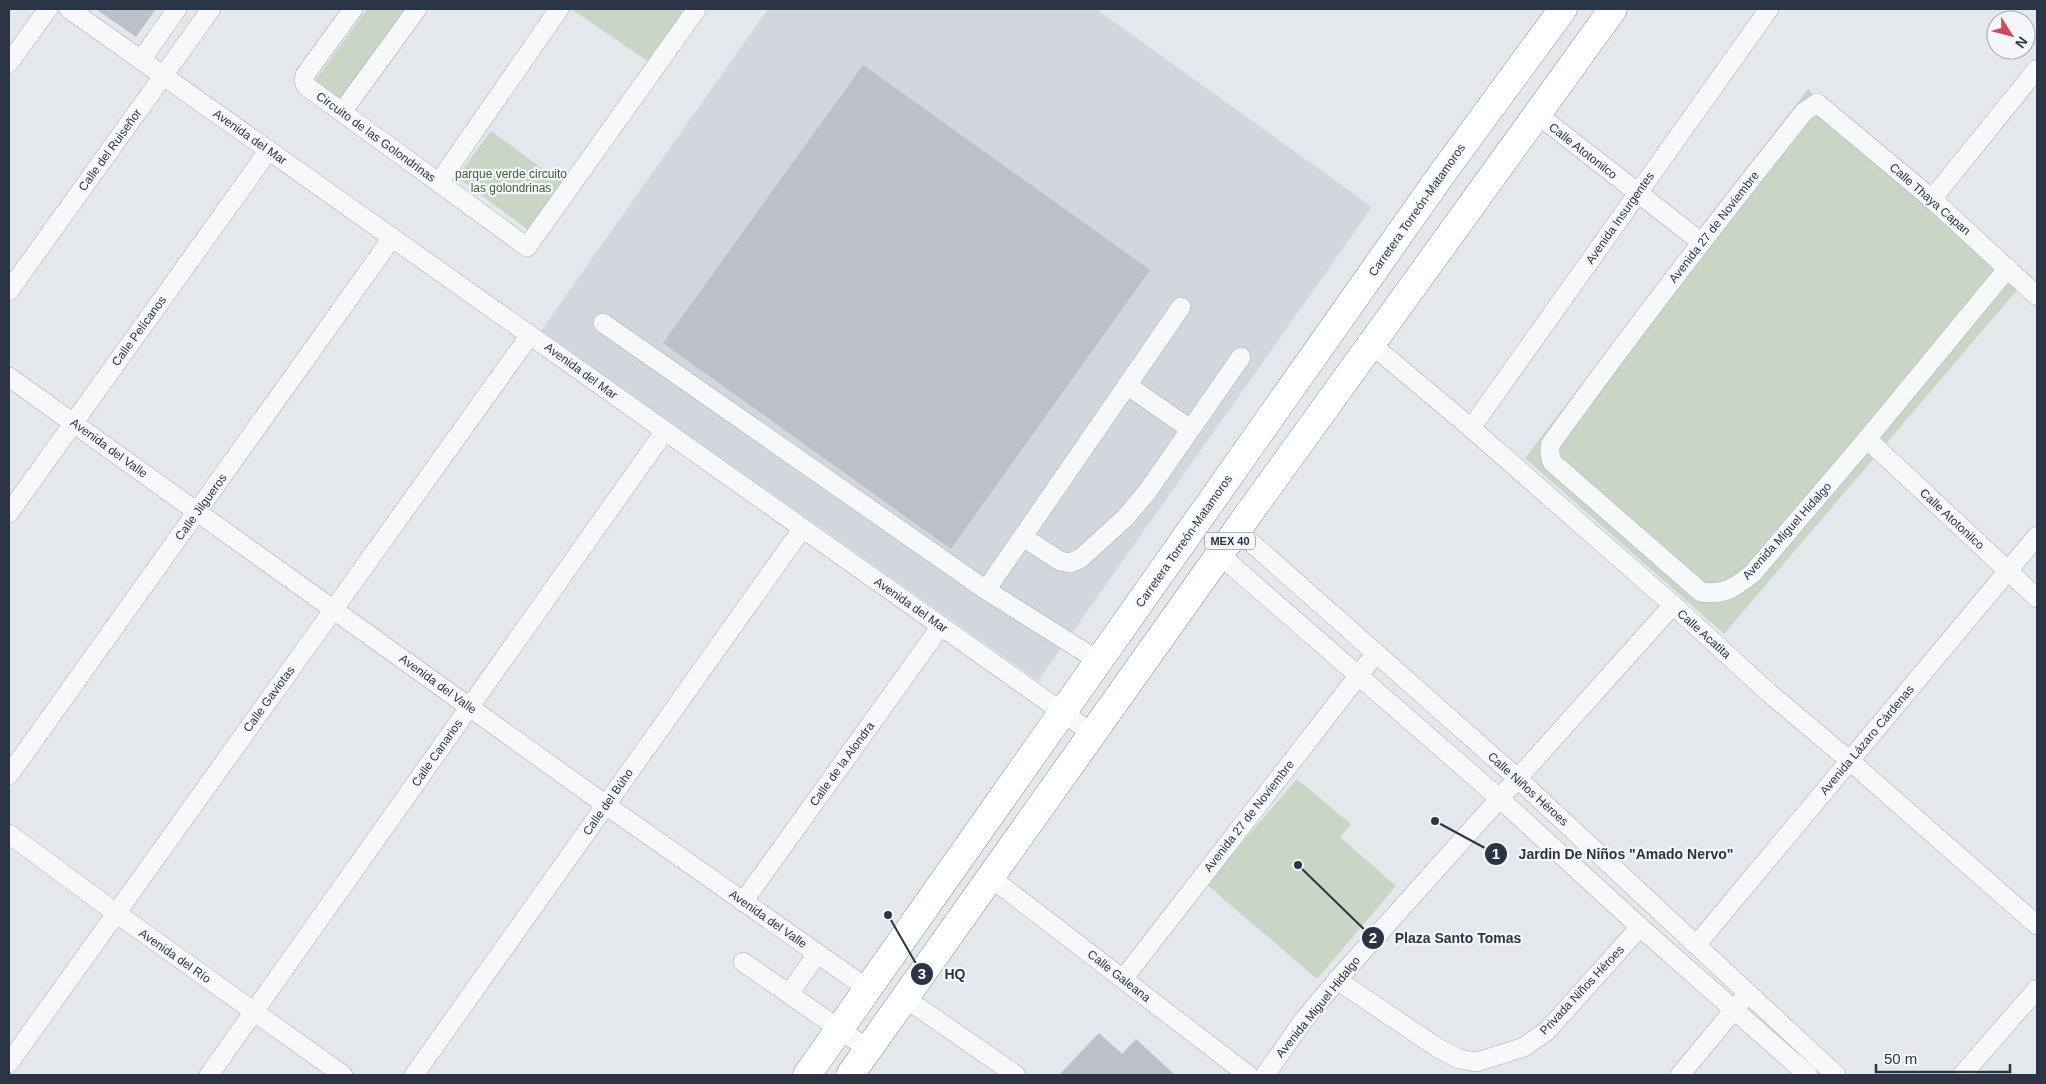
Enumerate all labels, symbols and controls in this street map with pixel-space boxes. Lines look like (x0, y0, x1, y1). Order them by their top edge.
north arrow (1986, 10, 2036, 60)
text: N (2012, 34, 2031, 51)
street label: Circuito de las Golondrinas (314, 89, 438, 185)
street label: Calle del Ruiseñor (76, 106, 144, 194)
street label: Avenida del Mar (211, 106, 289, 168)
street label: Calle Atotonilco (1546, 120, 1620, 182)
street label: Carretera Torreón-Matamoros (1366, 141, 1468, 279)
street label: Calle Thaya Capan (1887, 160, 1973, 238)
park label: parque verde circuito las golondrinas (455, 167, 567, 195)
street label: Avenida 27 de Noviembre (1666, 168, 1762, 286)
street label: Avenida Insurgentes (1583, 169, 1657, 267)
street label: Calle Pelícanos (109, 293, 169, 369)
street label: Avenida del Mar (542, 340, 620, 402)
street label: Avenida del Valle (68, 415, 150, 481)
street label: Calle Jilgueros (172, 471, 230, 543)
street label: Carretera Torreón-Matamoros (1133, 472, 1235, 610)
street label: Avenida Miguel Hidalgo (1740, 479, 1835, 582)
street label: Calle Atotonilco (1917, 486, 1987, 553)
road number: MEX 40 (1205, 532, 1255, 550)
street label: Avenida del Mar (872, 574, 950, 636)
street label: Calle Acatita (1675, 606, 1734, 662)
street label: Avenida del Valle (397, 651, 479, 717)
street label: Calle Gaviotas (240, 663, 298, 735)
street label: Avenida Lázaro Cárdenas (1817, 682, 1917, 798)
street label: Calle Canarios (409, 717, 465, 789)
street label: Calle de la Alondra (807, 719, 877, 809)
street label: Calle Niños Héroes (1485, 749, 1571, 829)
street label: Avenida 27 de Noviembre (1201, 757, 1297, 875)
street label: Calle del Búho (580, 766, 636, 838)
callout: Jardin De Niños "Amado Nervo" (1483, 839, 1743, 868)
text: 1 (1492, 845, 1500, 862)
text: Jardin De Niños "Amado Nervo" (1519, 846, 1733, 862)
street label: Avenida del Valle (726, 887, 810, 951)
callout: Plaza Santo Tomas (1360, 923, 1532, 952)
street label: Avenida del Río (136, 926, 214, 986)
text: 2 (1369, 929, 1377, 946)
text: Plaza Santo Tomas (1395, 930, 1521, 946)
street label: Privada Niños Héroes (1537, 943, 1627, 1037)
street label: Calle Galeana (1085, 947, 1154, 1005)
street label: Avenida Miguel Hidalgo (1273, 953, 1363, 1060)
callout: HQ (910, 960, 976, 989)
text: 3 (918, 965, 926, 982)
text: HQ (945, 966, 966, 982)
scale bar (1876, 1042, 2010, 1074)
text: 50 m (1884, 1050, 1917, 1067)

